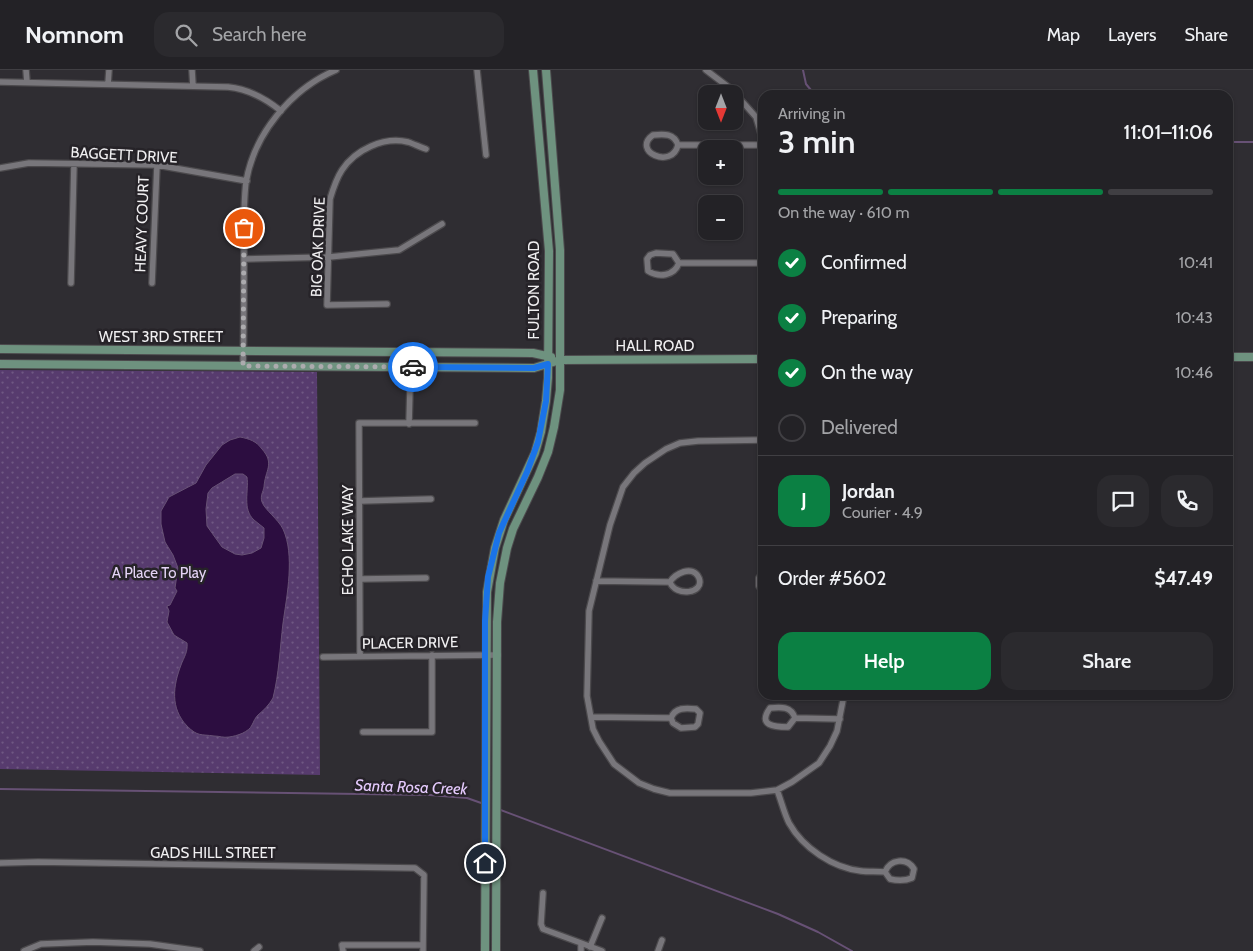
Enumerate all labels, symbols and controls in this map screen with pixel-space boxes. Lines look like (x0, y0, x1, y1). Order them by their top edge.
search box (154, 12, 504, 57)
text: Nomnom (25, 20, 124, 49)
icon: search (172, 21, 200, 49)
text: Search here (212, 23, 306, 46)
text: Map (1047, 24, 1080, 46)
text: Layers (1108, 24, 1157, 46)
text: Share (1185, 24, 1228, 46)
north arrow (698, 85, 742, 130)
map controls (698, 85, 743, 240)
text: Arriving in (778, 104, 845, 123)
text: 11:01–11:06 (1124, 121, 1213, 144)
text: 3 min (778, 122, 855, 161)
button: + (698, 140, 743, 185)
street label: BAGGETT DRIVE (70, 143, 178, 167)
street label: HEAVY COURT (131, 175, 153, 273)
button: − (698, 195, 743, 240)
street label: BIG OAK DRIVE (307, 197, 329, 297)
text: On the way · 610 m (778, 203, 910, 222)
pin (223, 207, 265, 249)
icon: bag (230, 214, 258, 242)
street label: FULTON ROAD (525, 240, 543, 339)
icon: check (778, 249, 806, 277)
text: Confirmed (821, 251, 907, 274)
text: 10:41 (1179, 253, 1213, 272)
icon: check (778, 304, 806, 332)
text: Preparing (821, 306, 897, 329)
text: 10:43 (1175, 308, 1213, 327)
street label: WEST 3RD STREET (99, 328, 223, 346)
street label: HALL ROAD (616, 337, 694, 355)
courier (388, 342, 438, 392)
icon: car (399, 353, 427, 381)
icon: check (778, 359, 806, 387)
text: On the way (821, 361, 913, 384)
text: 10:46 (1175, 363, 1213, 382)
text: Delivered (821, 416, 898, 439)
button: chat (1097, 475, 1149, 527)
button: phone (1161, 475, 1213, 527)
text: Jordan (842, 480, 895, 503)
street label: ECHO LAKE WAY (339, 484, 357, 595)
text: J (801, 489, 807, 512)
text: Courier · 4.9 (842, 503, 923, 522)
park label: A Place To Play (112, 564, 207, 582)
text: Order #5602 (778, 567, 886, 590)
text: $47.49 (1154, 567, 1213, 590)
button: Help (778, 632, 991, 690)
button: Share (1001, 632, 1213, 690)
street label: PLACER DRIVE (362, 633, 458, 653)
water label: Santa Rosa Creek (354, 776, 469, 798)
pin (464, 842, 506, 884)
street label: GADS HILL STREET (150, 844, 276, 862)
icon: home (471, 849, 499, 877)

